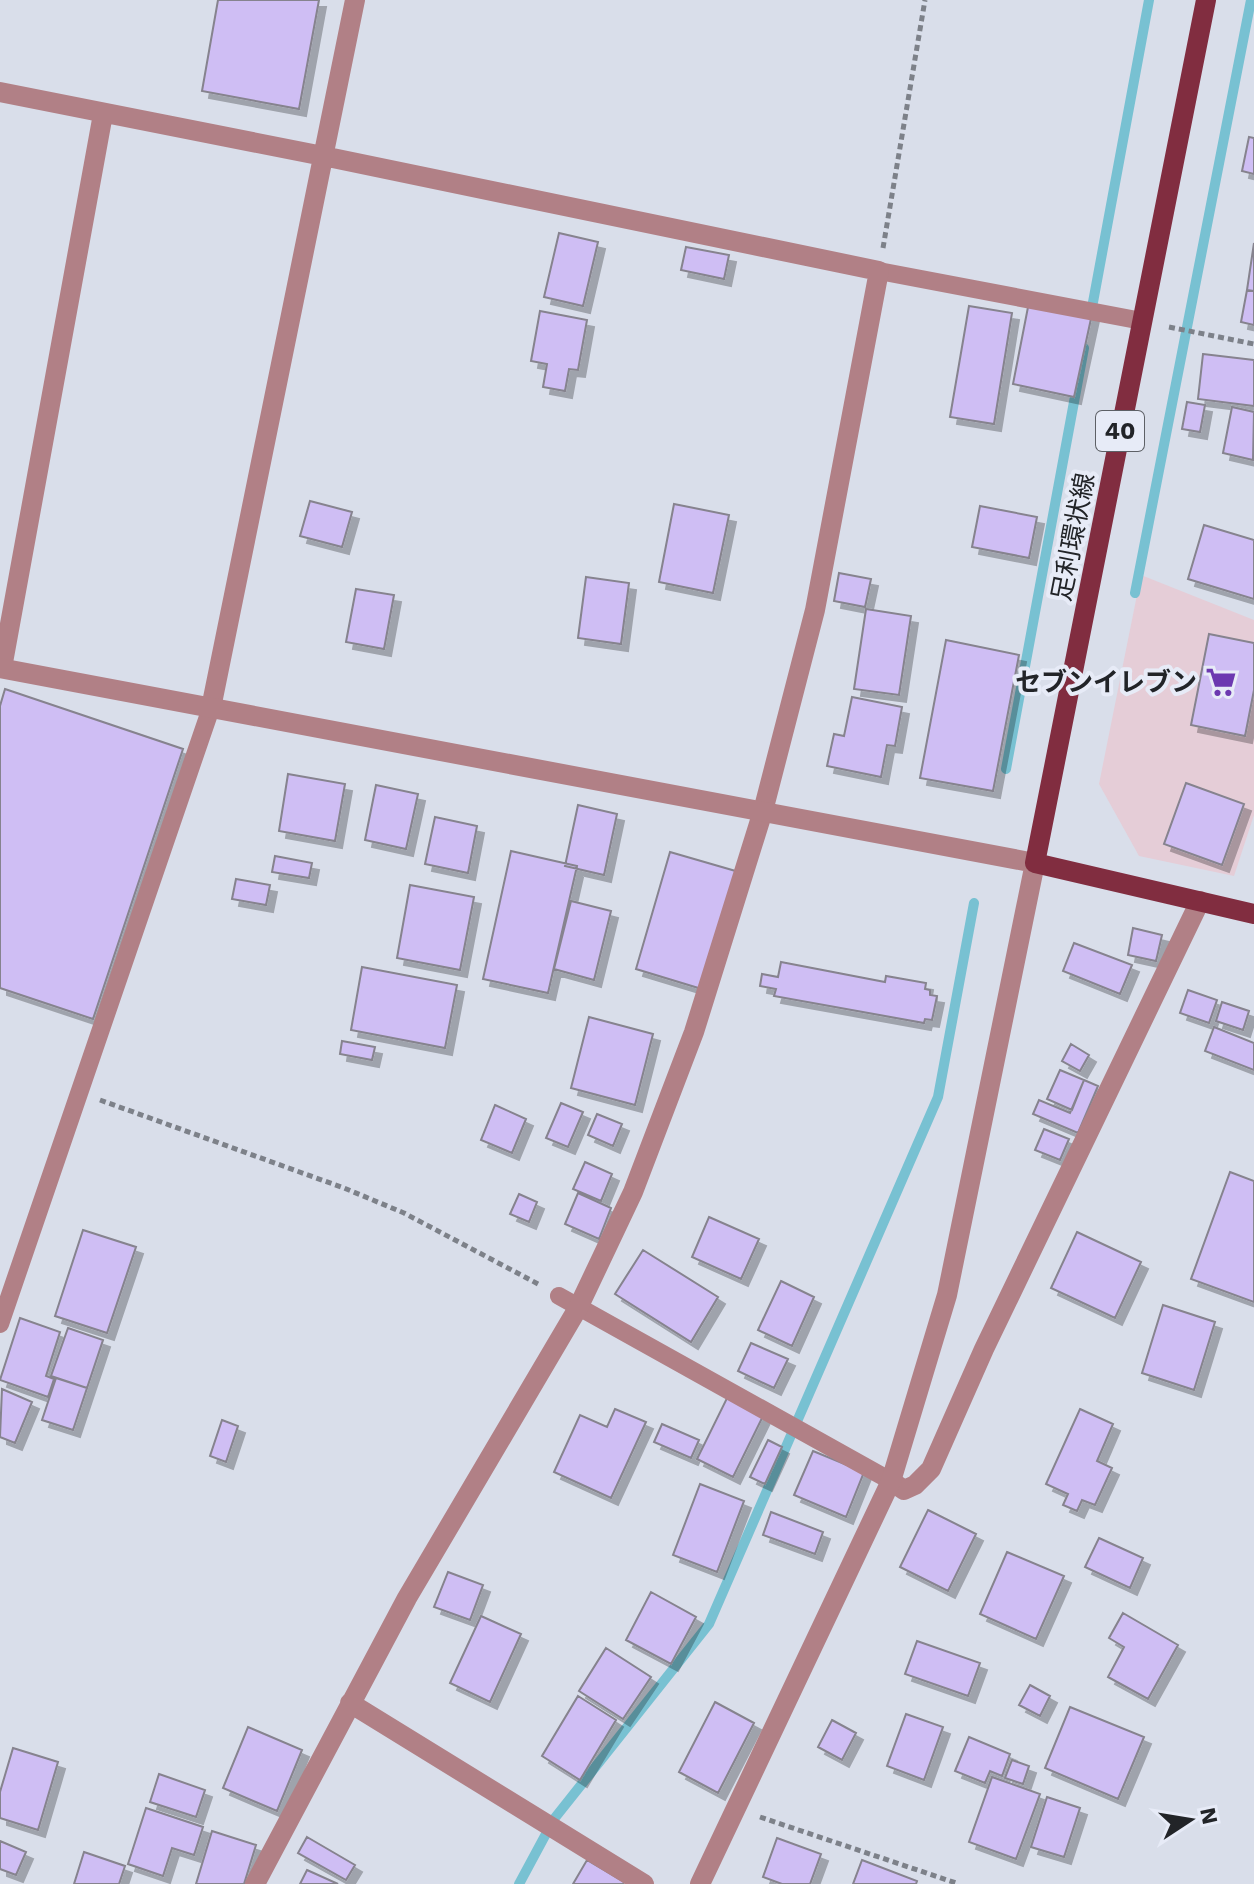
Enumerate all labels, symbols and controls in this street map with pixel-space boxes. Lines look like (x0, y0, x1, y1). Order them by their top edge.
road number: 40 (1096, 411, 1144, 451)
street label: 足利環状線 (1046, 470, 1100, 604)
supermarket icon: セブンイレブン (1204, 665, 1238, 699)
place label: セブンイレブン (1015, 667, 1197, 697)
north arrow (1150, 1780, 1230, 1860)
text: N (1195, 1805, 1223, 1827)

